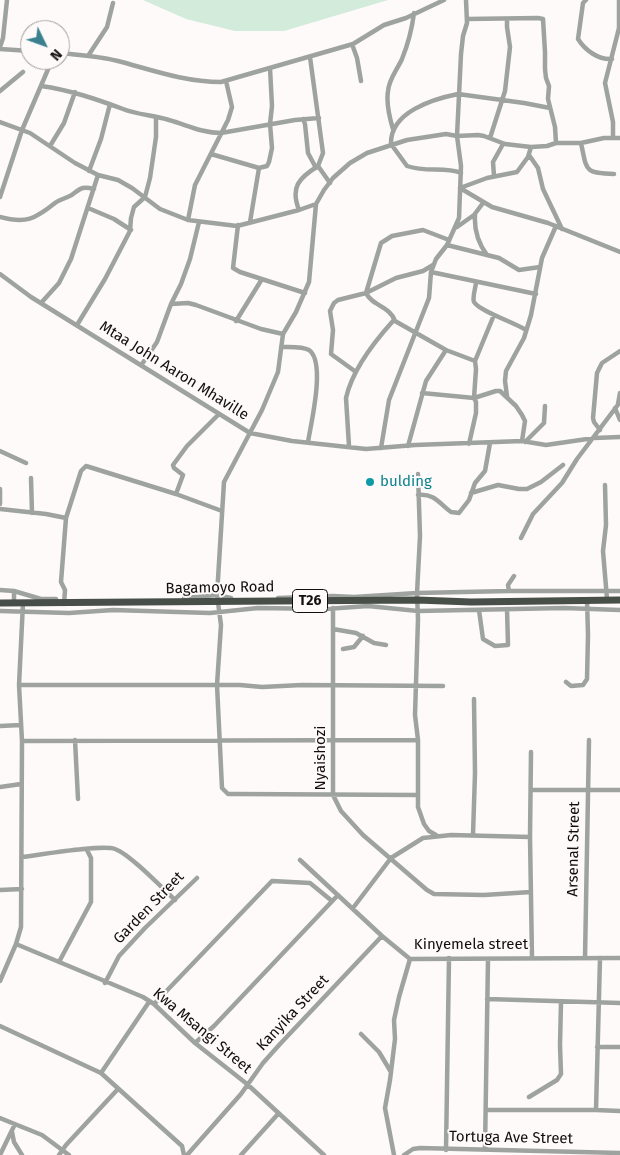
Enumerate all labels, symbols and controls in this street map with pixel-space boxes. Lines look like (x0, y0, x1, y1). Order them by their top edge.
north arrow (20, 20, 70, 70)
text: N (46, 46, 65, 64)
street label: Mtaa John Aaron Mhaville (96, 318, 252, 424)
place label: bulding (380, 473, 432, 491)
marker: bulding (364, 476, 376, 488)
street label: Bagamoyo Road (165, 578, 275, 598)
road number: T26 (292, 590, 328, 612)
street label: Nyaishozi (312, 725, 330, 791)
street label: Arsenal Street (564, 801, 584, 897)
street label: Garden Street (110, 868, 188, 948)
street label: Kinyemela street (414, 936, 528, 954)
street label: Kanyika Street (253, 971, 333, 1055)
street label: Kwa Msangi Street (149, 984, 255, 1078)
street label: Tortuga Ave Street (449, 1128, 573, 1148)

